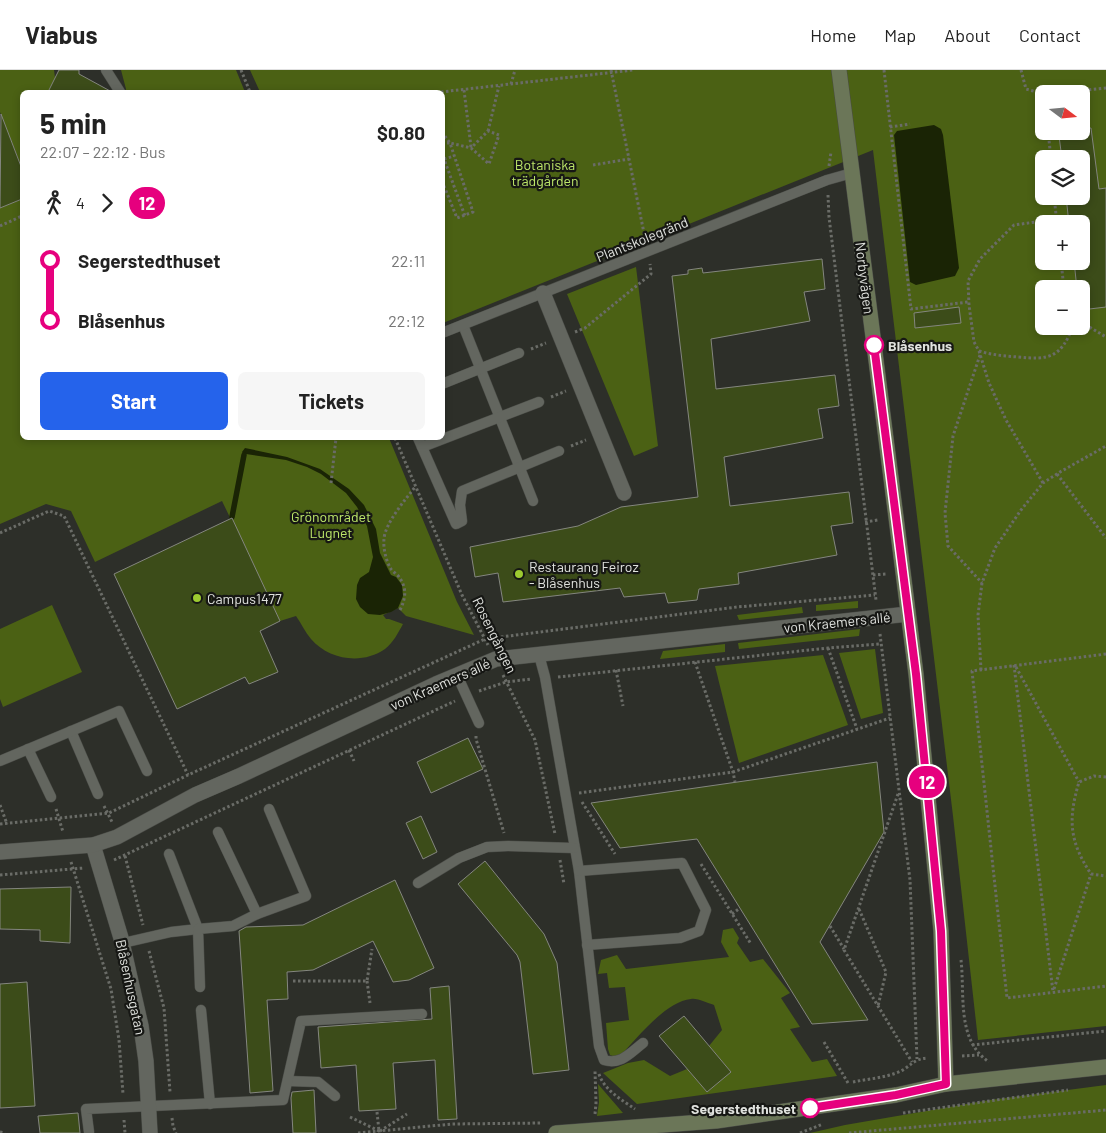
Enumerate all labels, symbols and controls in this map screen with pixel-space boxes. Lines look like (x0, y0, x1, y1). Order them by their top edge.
text: Viabus (25, 20, 97, 49)
text: Home (810, 24, 856, 46)
text: Map (884, 24, 916, 46)
text: About (944, 24, 991, 46)
text: Contact (1019, 24, 1081, 46)
north arrow (1035, 85, 1090, 140)
map controls (1035, 85, 1090, 335)
text: 5 min (40, 106, 107, 140)
text: $0.80 (377, 121, 425, 144)
text: 22:07 – 22:12 · Bus (40, 142, 165, 161)
button: layers (1035, 150, 1090, 205)
park label: Botaniska trädgården (511, 156, 579, 189)
icon: walk (40, 189, 68, 217)
icon: forward (93, 189, 121, 217)
text: 12 (139, 192, 155, 214)
text: 4 (76, 193, 85, 212)
street label: Plantskolegränd (593, 213, 691, 265)
button: + (1035, 215, 1090, 270)
street label: Norbyvägen (852, 241, 878, 315)
text: Segerstedthuset (78, 249, 220, 272)
text: 22:11 (391, 251, 425, 270)
button: − (1035, 280, 1090, 335)
text: Blåsenhus (78, 309, 165, 332)
text: 22:12 (388, 311, 425, 330)
marker: Blåsenhus (864, 335, 884, 355)
place label: Blåsenhus (888, 337, 952, 354)
button: Start (40, 372, 228, 430)
button: Tickets (238, 372, 425, 430)
park label: Grönområdet Lugnet (291, 508, 371, 541)
place label: Restaurang Feiroz - Blåsenhus (529, 558, 639, 591)
marker: Restaurang Feiroz - Blåsenhus (513, 568, 525, 580)
place label: Campus1477 (207, 590, 282, 607)
marker: Campus1477 (191, 592, 203, 604)
street label: Rosengången (469, 594, 521, 676)
street label: von Kraemers allé (783, 608, 891, 636)
street label: von Kraemers allé (388, 654, 492, 714)
line badge: 12 (904, 766, 950, 798)
text: 12 (919, 771, 935, 793)
street label: Blåsenhusgatan (113, 938, 149, 1036)
marker: Segerstedthuset (800, 1098, 820, 1118)
place label: Segerstedthuset (691, 1100, 796, 1117)

